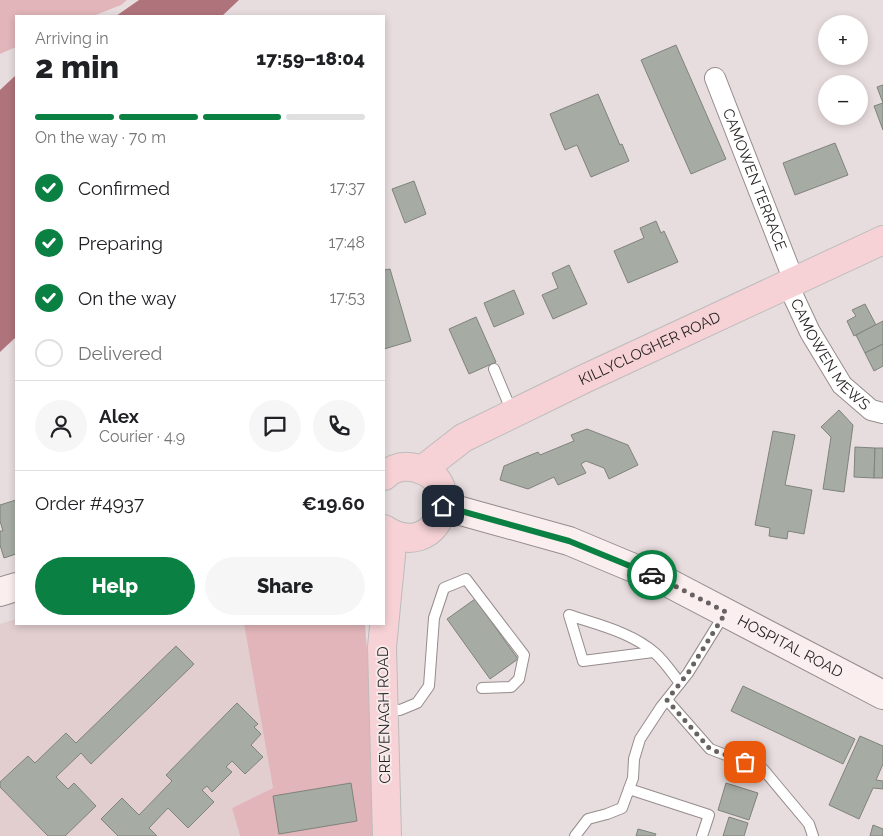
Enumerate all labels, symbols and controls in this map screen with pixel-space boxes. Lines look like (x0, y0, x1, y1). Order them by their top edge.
map controls (818, 15, 868, 125)
button: + (818, 15, 868, 65)
text: Arriving in (35, 29, 109, 48)
text: 17:59–18:04 (256, 47, 365, 69)
text: 2 min (35, 48, 119, 85)
button: − (818, 75, 868, 125)
street label: CAMOWEN TERRACE (719, 106, 790, 253)
text: On the way · 70 m (35, 128, 166, 147)
icon: check (35, 174, 63, 202)
text: Confirmed (78, 177, 170, 199)
text: 17:37 (330, 178, 365, 197)
icon: check (35, 229, 63, 257)
text: Preparing (78, 232, 163, 254)
text: 17:48 (328, 233, 365, 252)
icon: check (35, 284, 63, 312)
text: On the way (78, 287, 177, 309)
text: 17:53 (329, 288, 365, 307)
street label: CAMOWEN MEWS (787, 296, 874, 414)
street label: KILLYCLOGHER ROAD (576, 308, 724, 389)
text: Delivered (78, 342, 162, 364)
button: person (35, 400, 87, 452)
button: chat (249, 400, 301, 452)
button: phone (313, 400, 365, 452)
text: Alex (99, 405, 139, 427)
text: Courier · 4.9 (99, 427, 185, 446)
pin (422, 485, 464, 527)
text: Order #4937 (35, 492, 144, 514)
text: €19.60 (302, 492, 365, 514)
icon: home (429, 492, 457, 520)
courier (627, 550, 677, 600)
button: Help (35, 557, 195, 615)
button: Share (205, 557, 365, 615)
icon: car (638, 561, 666, 589)
street label: HOSPITAL ROAD (734, 611, 846, 682)
street label: CREVENAGH ROAD (374, 646, 394, 784)
pin (724, 741, 766, 783)
icon: bag (731, 748, 759, 776)

